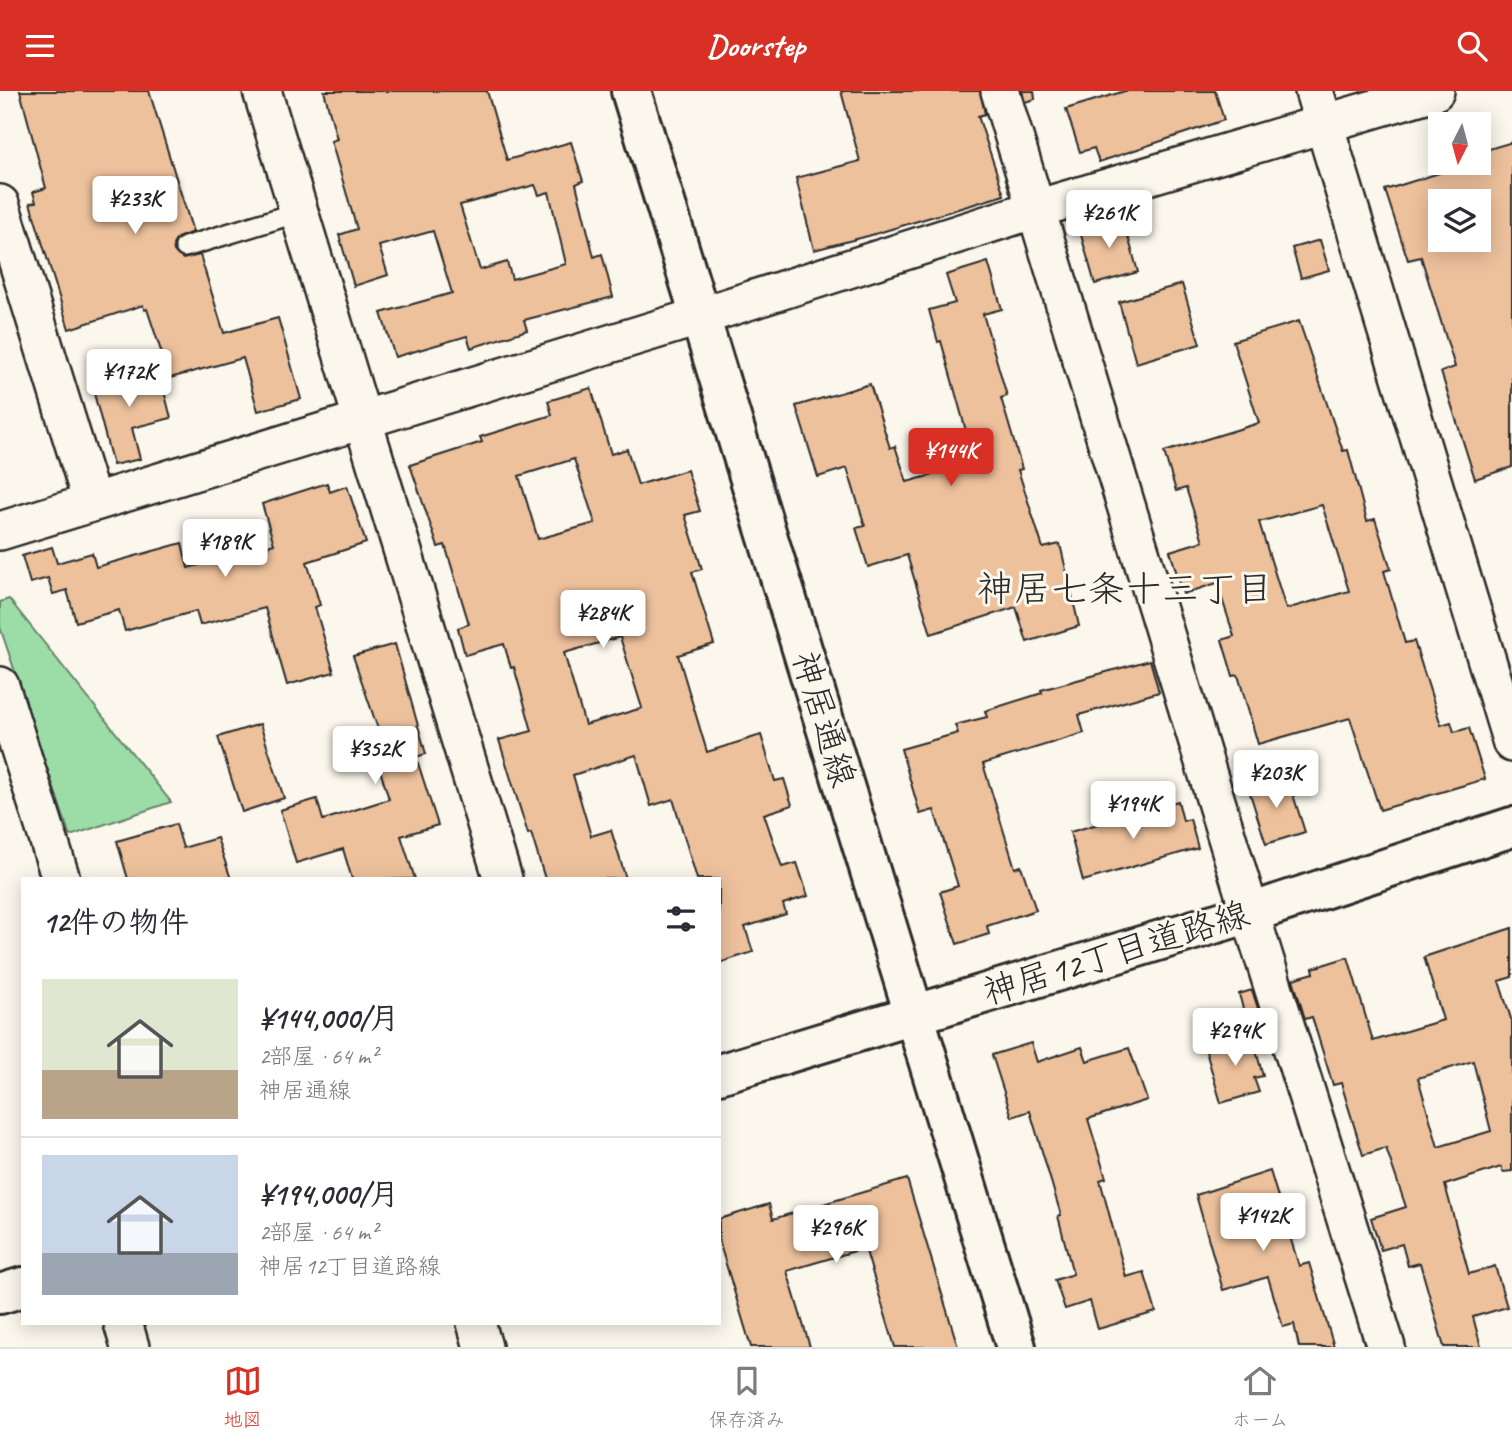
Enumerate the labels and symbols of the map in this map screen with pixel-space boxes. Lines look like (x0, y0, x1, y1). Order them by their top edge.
north arrow (1428, 112, 1491, 175)
pin: ¥233K (86, 177, 184, 236)
pin: ¥261K (1060, 191, 1158, 250)
pin: ¥172K (80, 349, 178, 409)
pin: ¥144K (902, 429, 1000, 488)
pin: ¥189K (176, 519, 274, 579)
district label: 神居七条十三丁目 (977, 565, 1273, 612)
pin: ¥284K (554, 591, 652, 650)
street label: 神居通線 (782, 645, 866, 793)
pin: ¥352K (326, 727, 424, 786)
pin: ¥203K (1227, 751, 1325, 810)
pin: ¥194K (1084, 781, 1182, 841)
street label: 神居12丁目道路線 (977, 891, 1255, 1015)
pin: ¥294K (1186, 1009, 1284, 1068)
pin: ¥142K (1214, 1193, 1312, 1253)
pin: ¥296K (787, 1205, 885, 1265)

